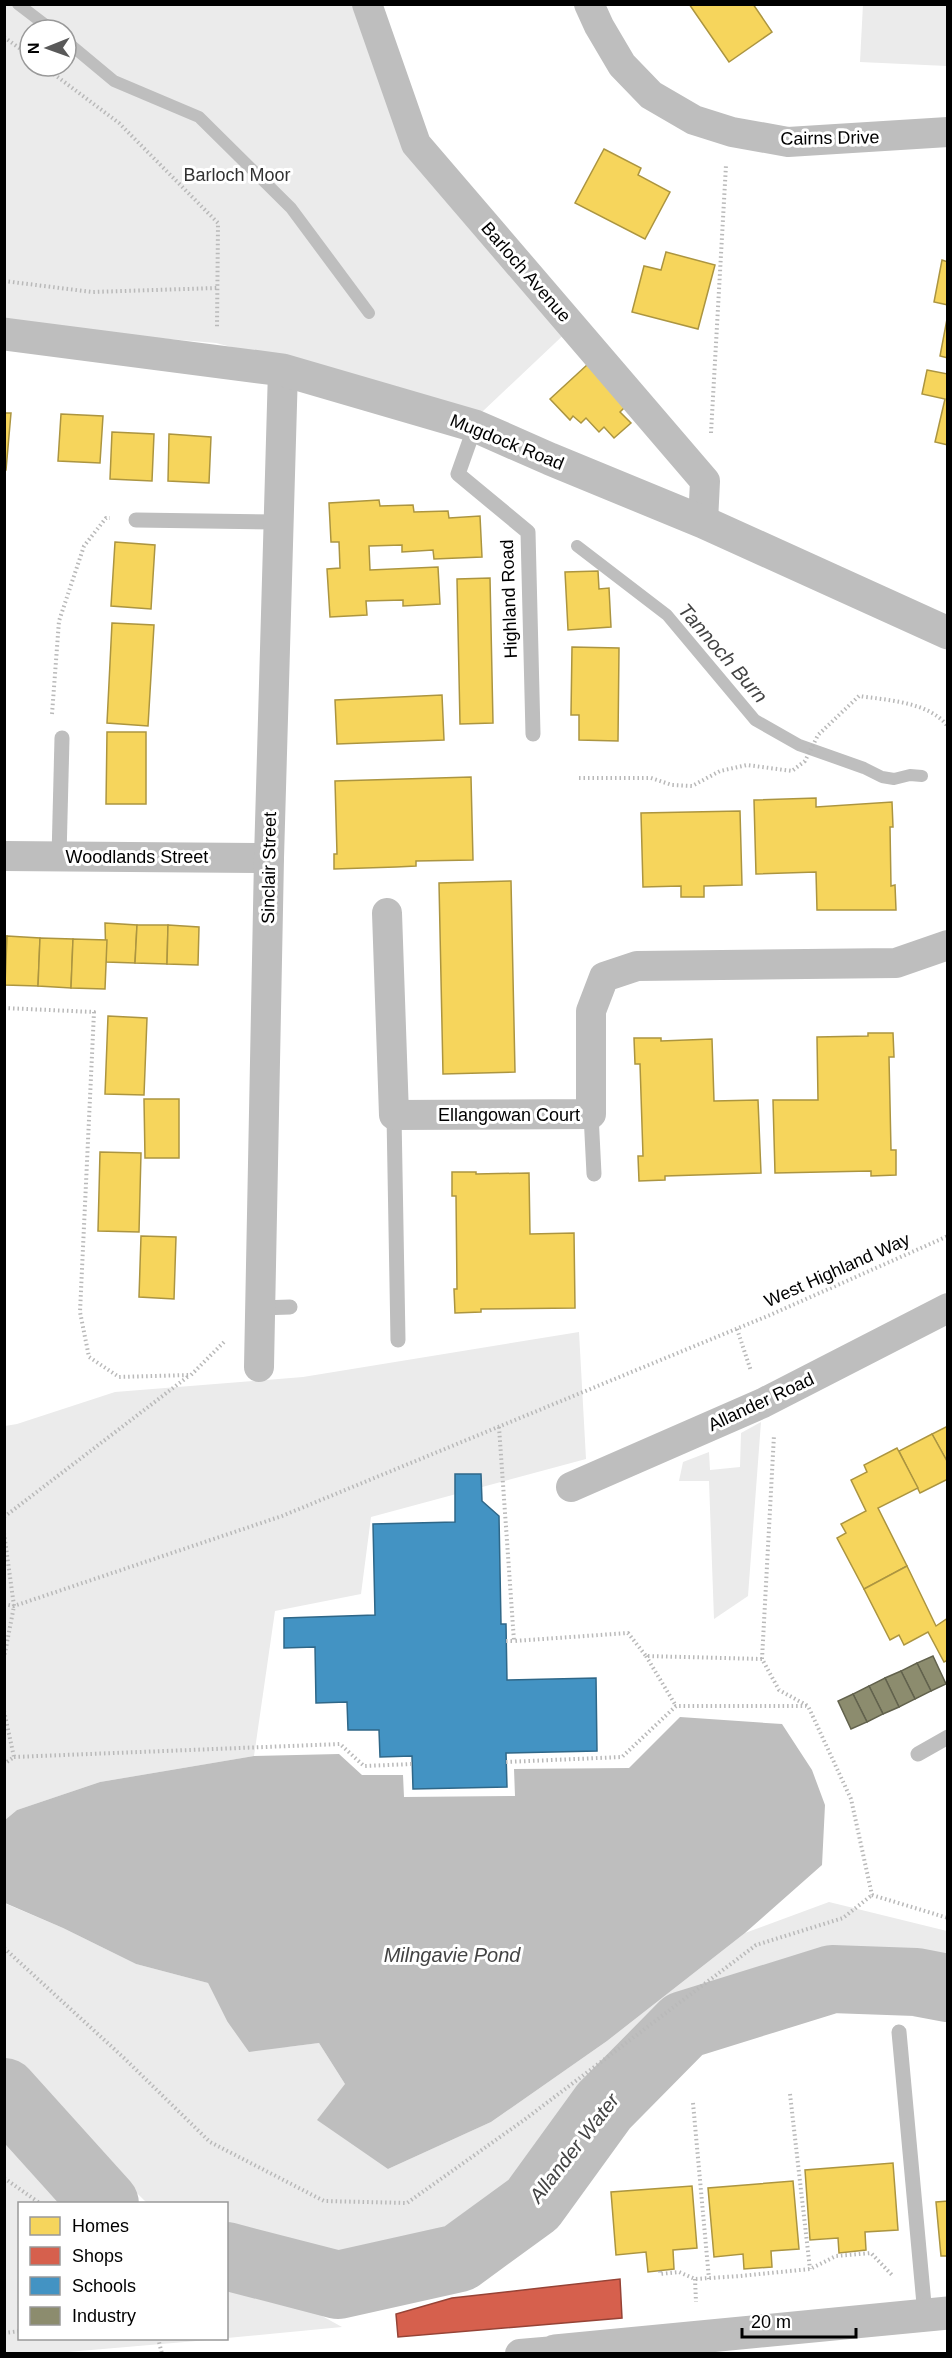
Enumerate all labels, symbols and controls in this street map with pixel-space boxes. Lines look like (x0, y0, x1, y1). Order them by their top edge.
north arrow (18, 18, 78, 78)
text: N (25, 42, 42, 54)
street label: Cairns Drive (780, 127, 880, 149)
park label: Barloch Moor (183, 165, 291, 185)
street label: Barloch Avenue (477, 218, 575, 326)
street label: Mugdock Road (447, 410, 567, 474)
street label: Highland Road (497, 539, 521, 659)
water label: Tannoch Burn (674, 599, 772, 707)
street label: Sinclair Street (258, 812, 280, 924)
street label: Woodlands Street (66, 847, 208, 867)
street label: Ellangowan Court (438, 1105, 580, 1125)
street label: West Highland Way (761, 1229, 913, 1311)
street label: Allander Road (705, 1369, 817, 1435)
water label: Milngavie Pond (384, 1944, 521, 1966)
water label: Allander Water (524, 2088, 624, 2208)
legend (18, 2202, 228, 2340)
text: Homes (72, 2216, 129, 2236)
text: Shops (72, 2246, 123, 2266)
text: Schools (72, 2276, 136, 2296)
scale bar (742, 2301, 856, 2339)
text: Industry (72, 2306, 136, 2326)
text: 20 m (751, 2312, 791, 2332)

